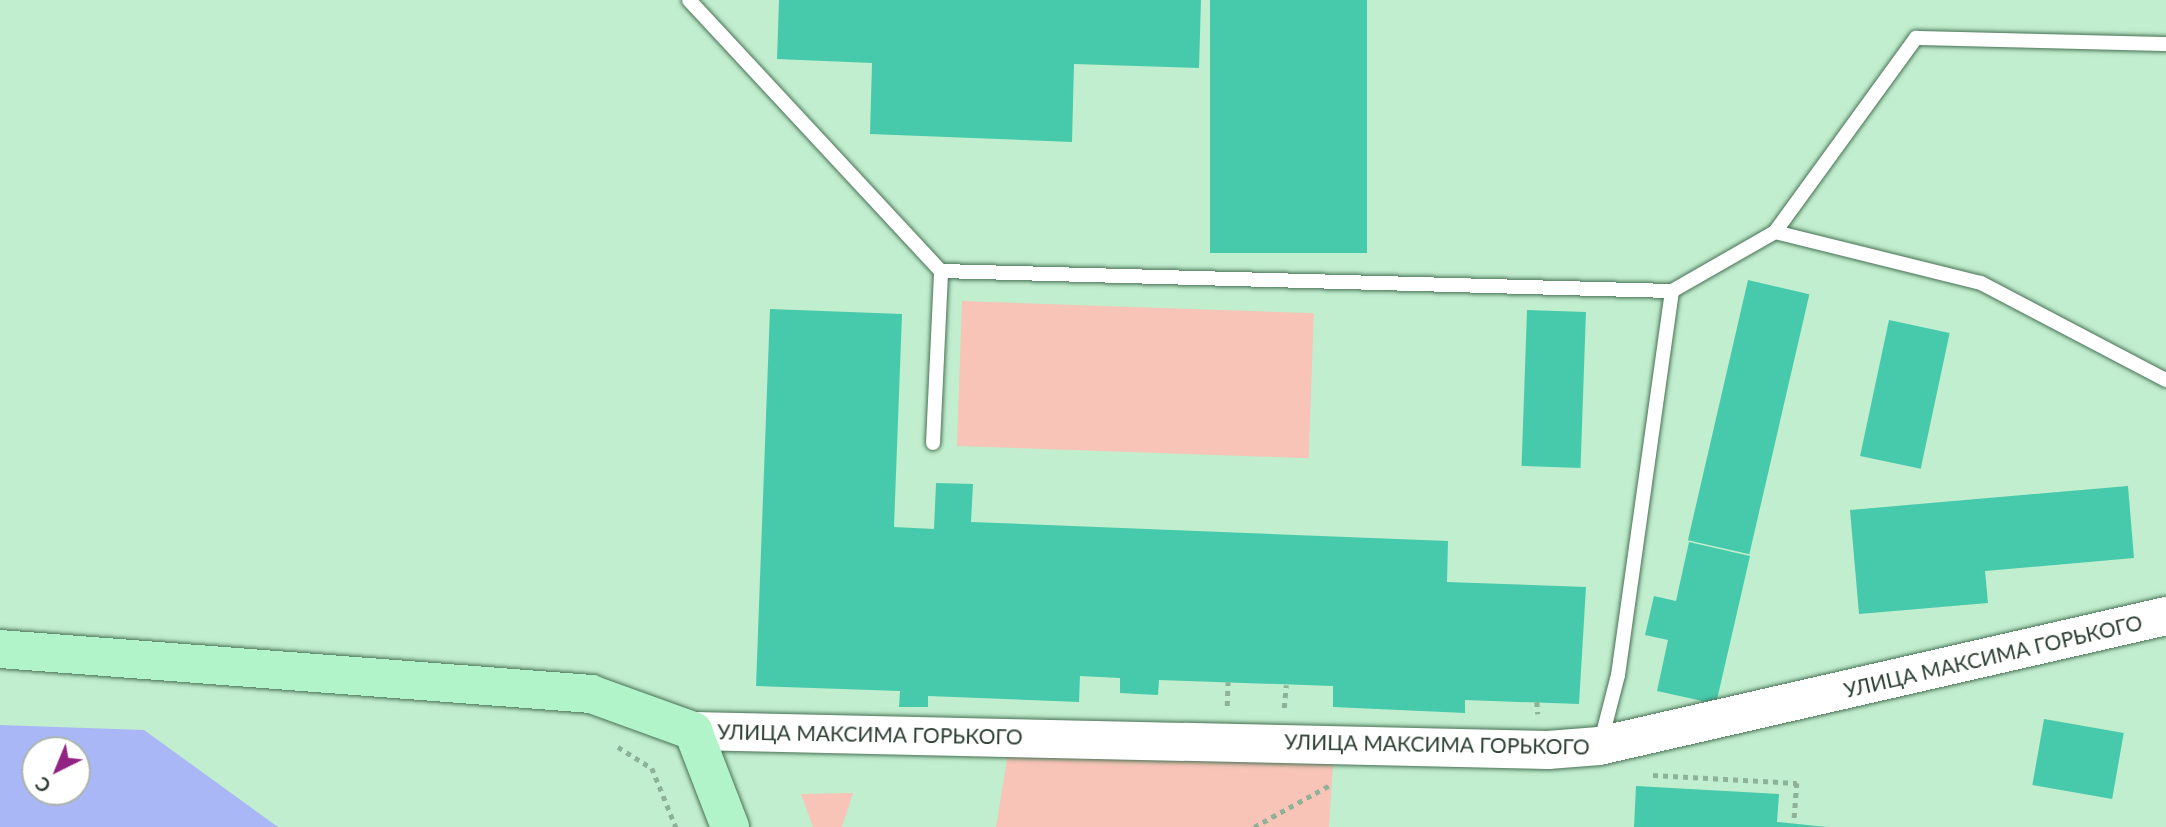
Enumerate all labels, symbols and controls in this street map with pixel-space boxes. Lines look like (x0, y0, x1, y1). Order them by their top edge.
street label: УЛИЦА МАКСИМА ГОРЬКОГО (1841, 609, 2145, 703)
street label: УЛИЦА МАКСИМА ГОРЬКОГО (717, 719, 1023, 749)
street label: УЛИЦА МАКСИМА ГОРЬКОГО (1284, 729, 1590, 759)
north arrow (21, 736, 91, 806)
text: С (30, 773, 55, 798)

